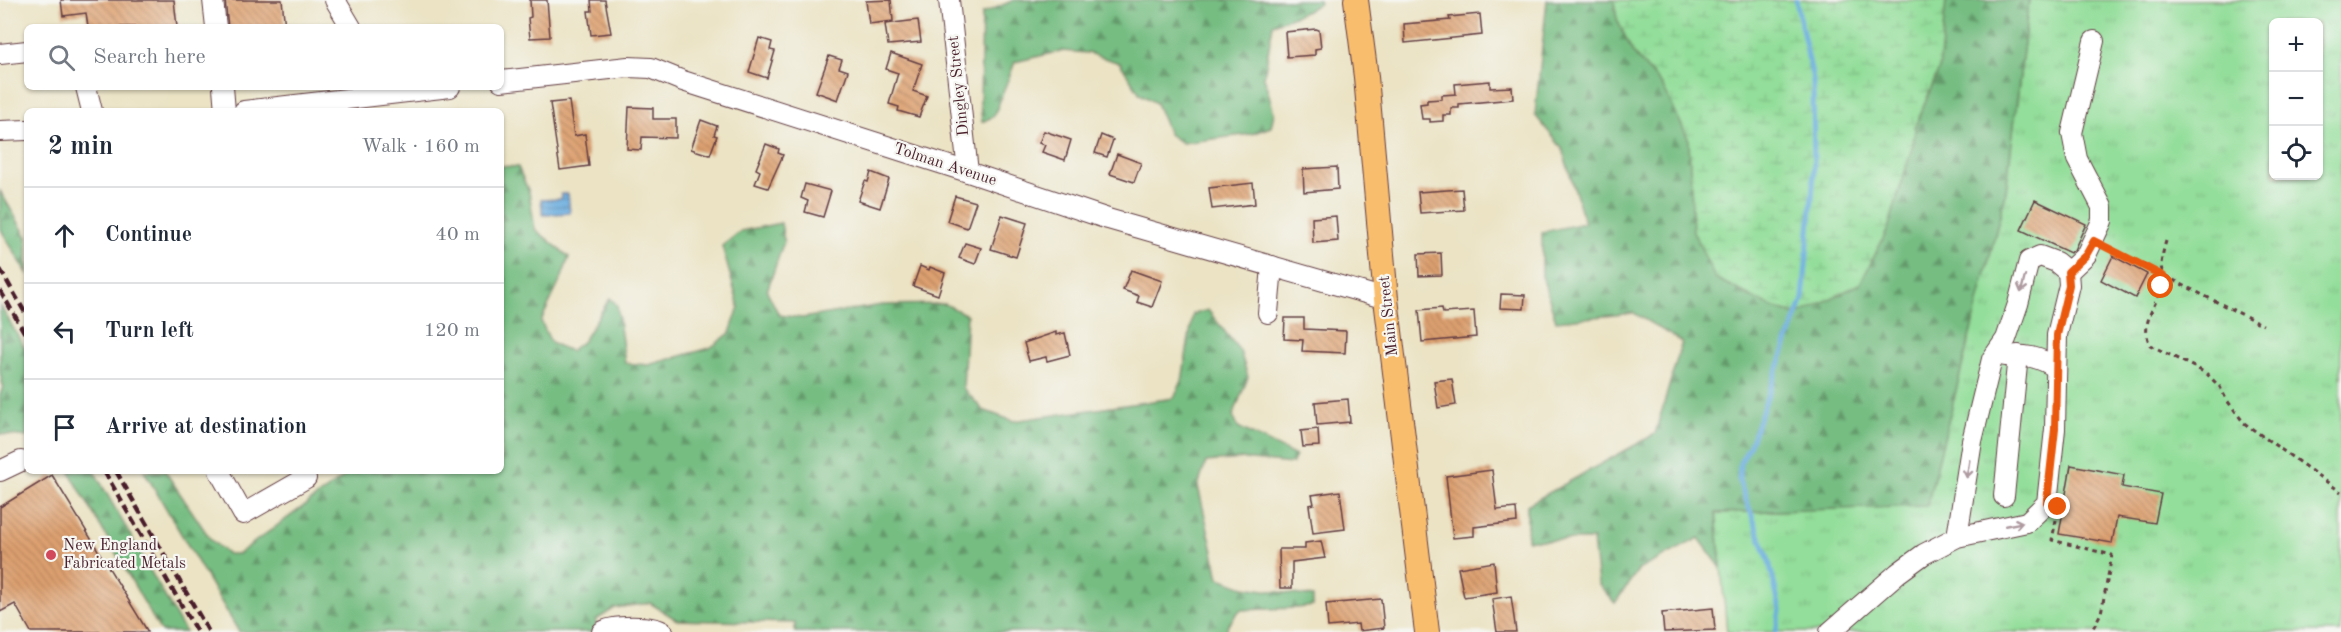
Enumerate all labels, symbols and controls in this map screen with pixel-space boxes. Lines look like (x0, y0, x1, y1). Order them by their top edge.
map controls (2269, 18, 2323, 180)
button: + (2269, 18, 2323, 72)
search box (24, 24, 504, 90)
street label: Dingley Street (946, 34, 972, 137)
icon: search (45, 41, 78, 74)
text: Search here (93, 46, 206, 68)
button: − (2269, 72, 2323, 126)
button: locate (2269, 126, 2323, 180)
text: 2 min (48, 134, 113, 160)
text: Walk · 160 m (361, 137, 480, 157)
street label: Tolman Avenue (892, 141, 998, 189)
icon: ahead (48, 219, 81, 252)
text: Continue (105, 224, 192, 246)
text: 40 m (435, 225, 480, 245)
route start (2147, 272, 2173, 298)
street label: Main Street (1377, 274, 1401, 357)
one-way arrow (2017, 274, 2028, 293)
icon: left (48, 315, 81, 348)
text: Turn left (105, 320, 194, 342)
text: 120 m (424, 321, 480, 341)
icon: arrive (48, 411, 81, 444)
text: Arrive at destination (105, 416, 307, 438)
one-way arrow (1962, 459, 1973, 479)
route end (2044, 493, 2070, 519)
one-way arrow (2003, 518, 2023, 529)
place label: New England Fabricated Metals (63, 538, 186, 572)
marker: New England Fabricated Metals (44, 548, 58, 562)

